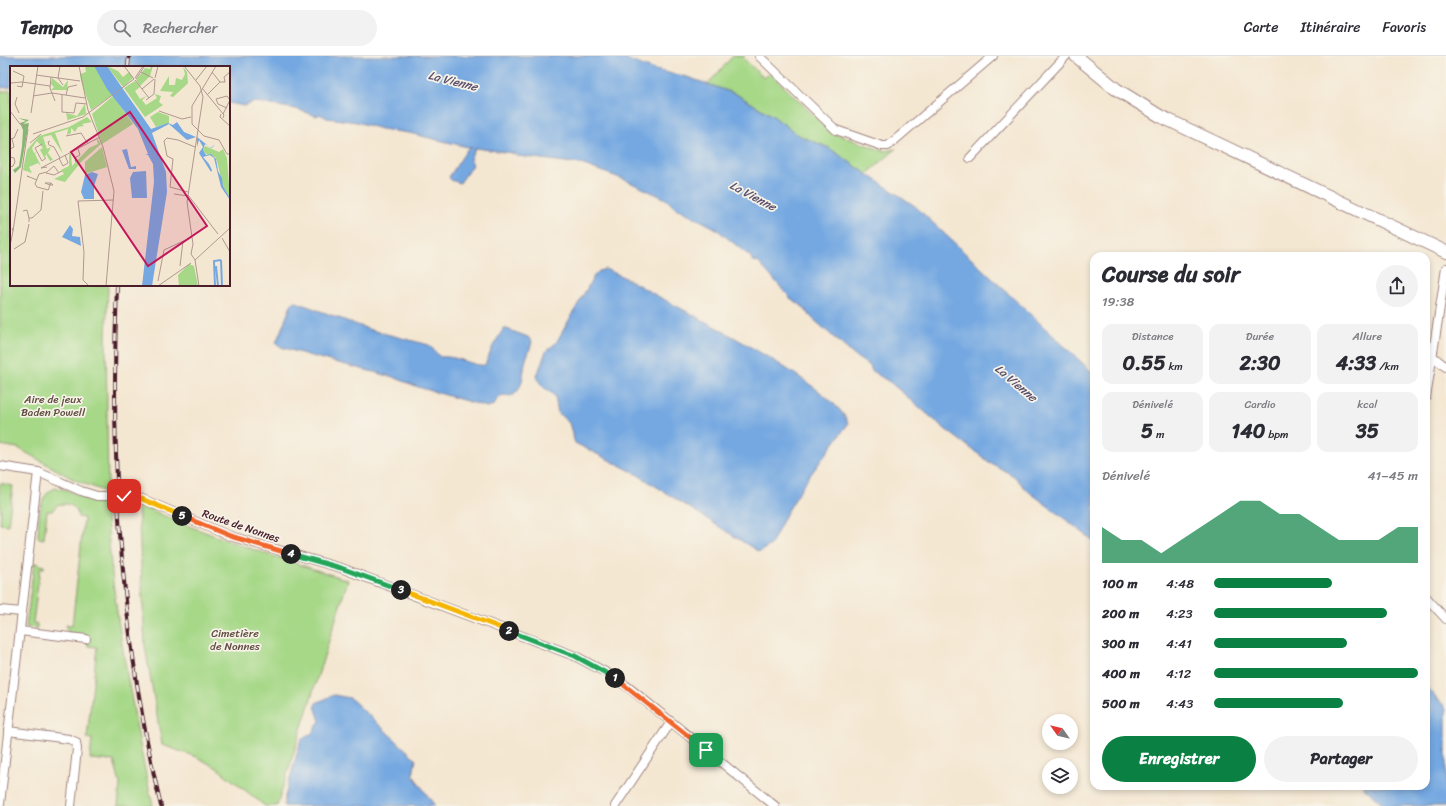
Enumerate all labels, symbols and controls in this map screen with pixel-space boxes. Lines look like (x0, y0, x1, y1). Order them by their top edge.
search box (97, 10, 377, 46)
text: Tempo (20, 11, 73, 44)
text: Rechercher (143, 15, 218, 41)
text: Carte (1244, 15, 1279, 40)
text: Itinéraire (1301, 15, 1360, 40)
text: Favoris (1382, 15, 1426, 40)
icon: search (111, 17, 133, 39)
water label: La Vienne (426, 64, 482, 98)
inset map (10, 66, 230, 286)
water label: La Vienne (726, 175, 782, 218)
text: Course du soir (1102, 255, 1240, 294)
button: share (1376, 265, 1418, 307)
text: 19:38 (1102, 290, 1134, 313)
text: Distance (1132, 327, 1174, 346)
text: Durée (1246, 327, 1274, 346)
text: Allure (1353, 327, 1382, 346)
text: 0.55 (1123, 346, 1166, 381)
text: 2:30 (1239, 346, 1281, 381)
text: 4:33 (1336, 346, 1376, 381)
text: km (1166, 357, 1183, 376)
text: /km (1376, 357, 1399, 376)
water label: La Vienne (990, 358, 1044, 409)
park label: Aire de jeux Baden Powell (21, 390, 86, 422)
text: Dénivelé (1132, 395, 1173, 414)
text: Cardio (1244, 395, 1276, 414)
text: kcal (1357, 395, 1377, 414)
text: 5 (1141, 414, 1153, 449)
text: 140 (1232, 414, 1265, 449)
text: 35 (1356, 414, 1379, 449)
text: m (1153, 425, 1164, 444)
text: bpm (1265, 425, 1288, 444)
text: Dénivelé (1102, 464, 1150, 487)
text: 41–45 m (1367, 464, 1418, 487)
pin (107, 479, 141, 513)
icon: check (113, 485, 135, 507)
street label: Route de Nonnes (200, 504, 283, 548)
pin: 5 (172, 506, 192, 526)
text: 5 (179, 506, 185, 525)
pin: 4 (281, 544, 301, 564)
text: 4 (288, 544, 294, 563)
text: 100 m (1102, 572, 1137, 595)
text: 4:48 (1166, 572, 1194, 595)
pin: 3 (391, 580, 411, 600)
text: 3 (398, 580, 404, 599)
text: 200 m (1102, 602, 1139, 625)
text: 4:23 (1166, 602, 1193, 625)
pin: 2 (499, 621, 519, 641)
text: 2 (506, 621, 512, 640)
park label: Cimetière de Nonnes (210, 624, 261, 656)
text: 300 m (1102, 632, 1139, 655)
text: 4:41 (1166, 632, 1192, 655)
text: 400 m (1102, 662, 1140, 685)
text: 4:12 (1166, 662, 1191, 685)
pin: 1 (605, 668, 625, 688)
text: 1 (613, 668, 617, 687)
text: 500 m (1102, 692, 1140, 715)
text: 4:43 (1166, 692, 1193, 715)
north arrow (1042, 714, 1078, 750)
map controls (1042, 714, 1078, 794)
pin (689, 733, 723, 767)
button: Enregistrer (1102, 736, 1256, 782)
button: Partager (1264, 736, 1418, 782)
icon: arrive (695, 739, 717, 761)
button: layers (1042, 758, 1078, 794)

